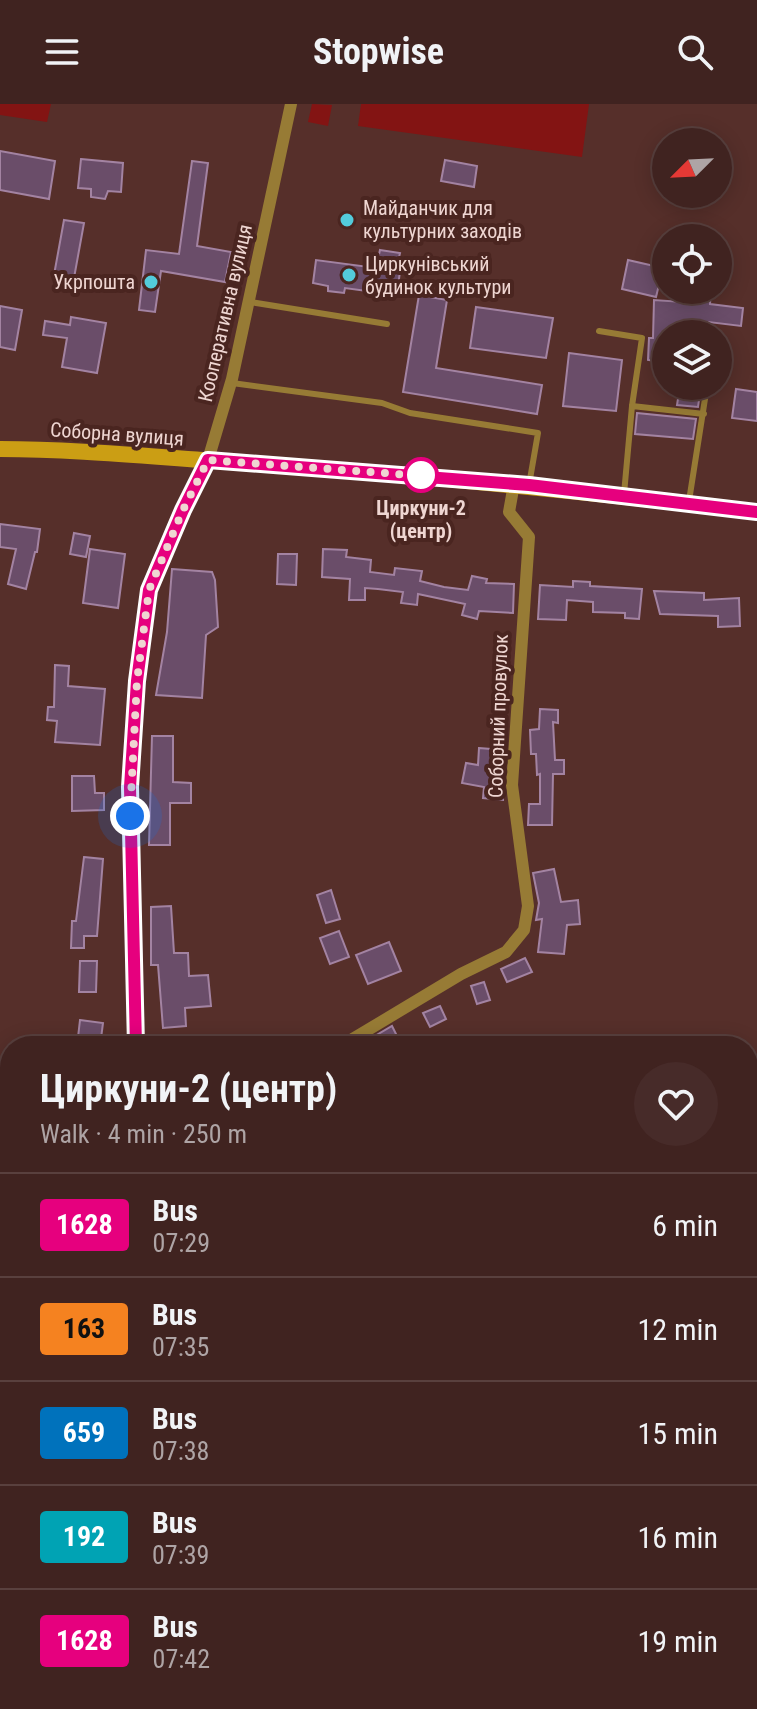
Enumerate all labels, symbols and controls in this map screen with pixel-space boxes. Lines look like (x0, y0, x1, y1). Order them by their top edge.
icon: menu (40, 30, 84, 74)
icon: search (673, 30, 717, 74)
text: Stopwise (313, 31, 444, 73)
north arrow (652, 128, 732, 208)
map controls (652, 128, 732, 400)
place label: Майданчик для культурних заходів (363, 196, 522, 243)
marker: Майданчик для культурних заходів (338, 211, 356, 229)
street label: Кооперативна вулиця (193, 222, 257, 404)
button: locate (652, 224, 732, 304)
place label: Циркунівський будинок культури (365, 252, 511, 299)
marker: Циркунівський будинок культури (340, 266, 358, 284)
place label: Укрпошта (53, 270, 135, 294)
marker: Укрпошта (142, 273, 160, 291)
button: layers (652, 320, 732, 400)
street label: Соборна вулиця (49, 417, 185, 451)
marker: Циркуни-2 (центр) (404, 458, 438, 492)
place label: Циркуни-2 (центр) (376, 496, 466, 543)
street label: Соборний провулок (483, 633, 513, 798)
your location (110, 796, 150, 836)
button: heart (634, 1062, 718, 1146)
text: Циркуни-2 (центр) (40, 1067, 337, 1111)
text: Walk · 4 min · 250 m (40, 1119, 247, 1149)
text: Bus (153, 1193, 198, 1228)
text: 1628 (56, 1208, 113, 1241)
text: 6 min (652, 1208, 718, 1243)
text: 07:29 (153, 1228, 210, 1258)
text: Bus (152, 1297, 197, 1332)
text: 163 (63, 1312, 105, 1345)
text: 12 min (637, 1312, 718, 1347)
text: 07:35 (152, 1332, 209, 1362)
text: Bus (152, 1401, 197, 1436)
text: 659 (63, 1416, 105, 1449)
text: 15 min (637, 1416, 718, 1451)
text: 07:38 (152, 1436, 209, 1466)
text: Bus (152, 1505, 197, 1540)
text: 192 (63, 1520, 105, 1553)
text: 16 min (637, 1520, 718, 1555)
text: 07:39 (152, 1540, 209, 1570)
text: Bus (153, 1609, 198, 1644)
text: 1628 (56, 1624, 113, 1657)
text: 19 min (637, 1624, 718, 1659)
text: 07:42 (153, 1644, 210, 1674)

